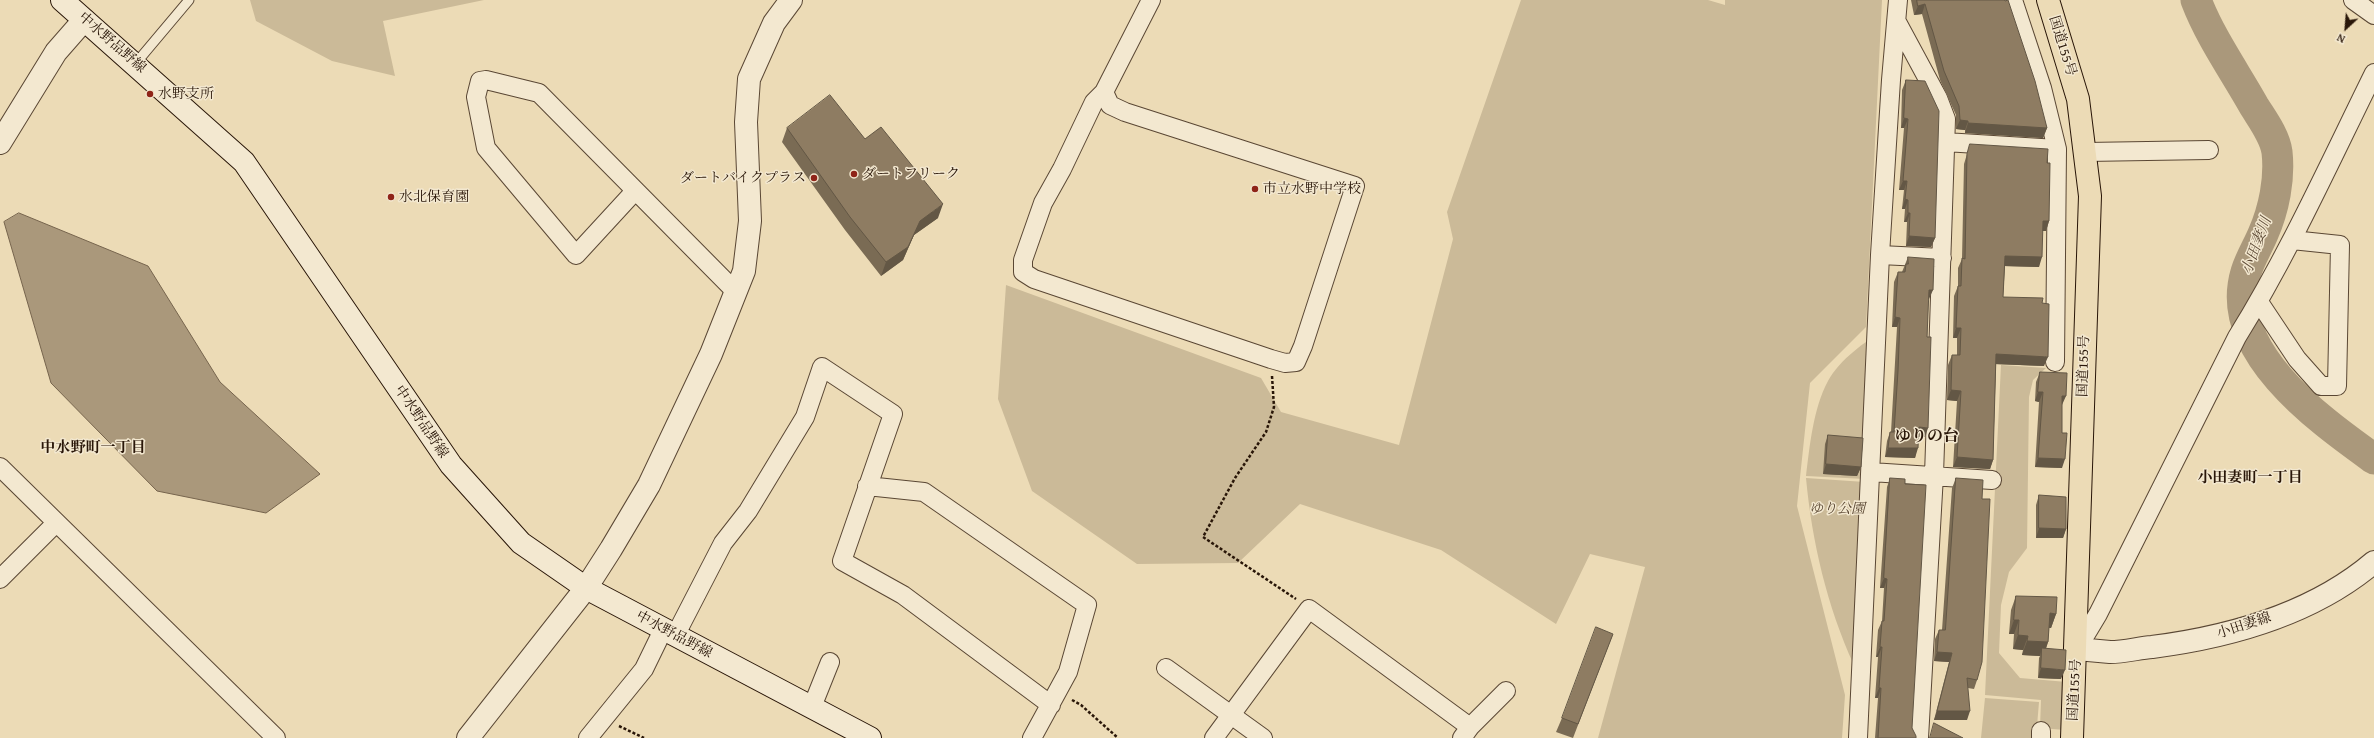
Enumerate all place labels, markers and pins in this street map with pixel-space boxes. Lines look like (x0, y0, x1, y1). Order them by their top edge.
place label: 水野支所 (158, 86, 214, 102)
marker: 水野支所 (145, 89, 155, 99)
place label: ダートフリーク (862, 166, 960, 182)
marker: ダートフリーク (849, 169, 859, 179)
place label: ダートバイクプラス (680, 170, 806, 186)
marker: ダートバイクプラス (809, 173, 819, 183)
place label: 市立水野中学校 (1263, 181, 1361, 197)
marker: 市立水野中学校 (1250, 184, 1260, 194)
place label: 水北保育園 (399, 189, 469, 205)
marker: 水北保育園 (386, 192, 396, 202)

